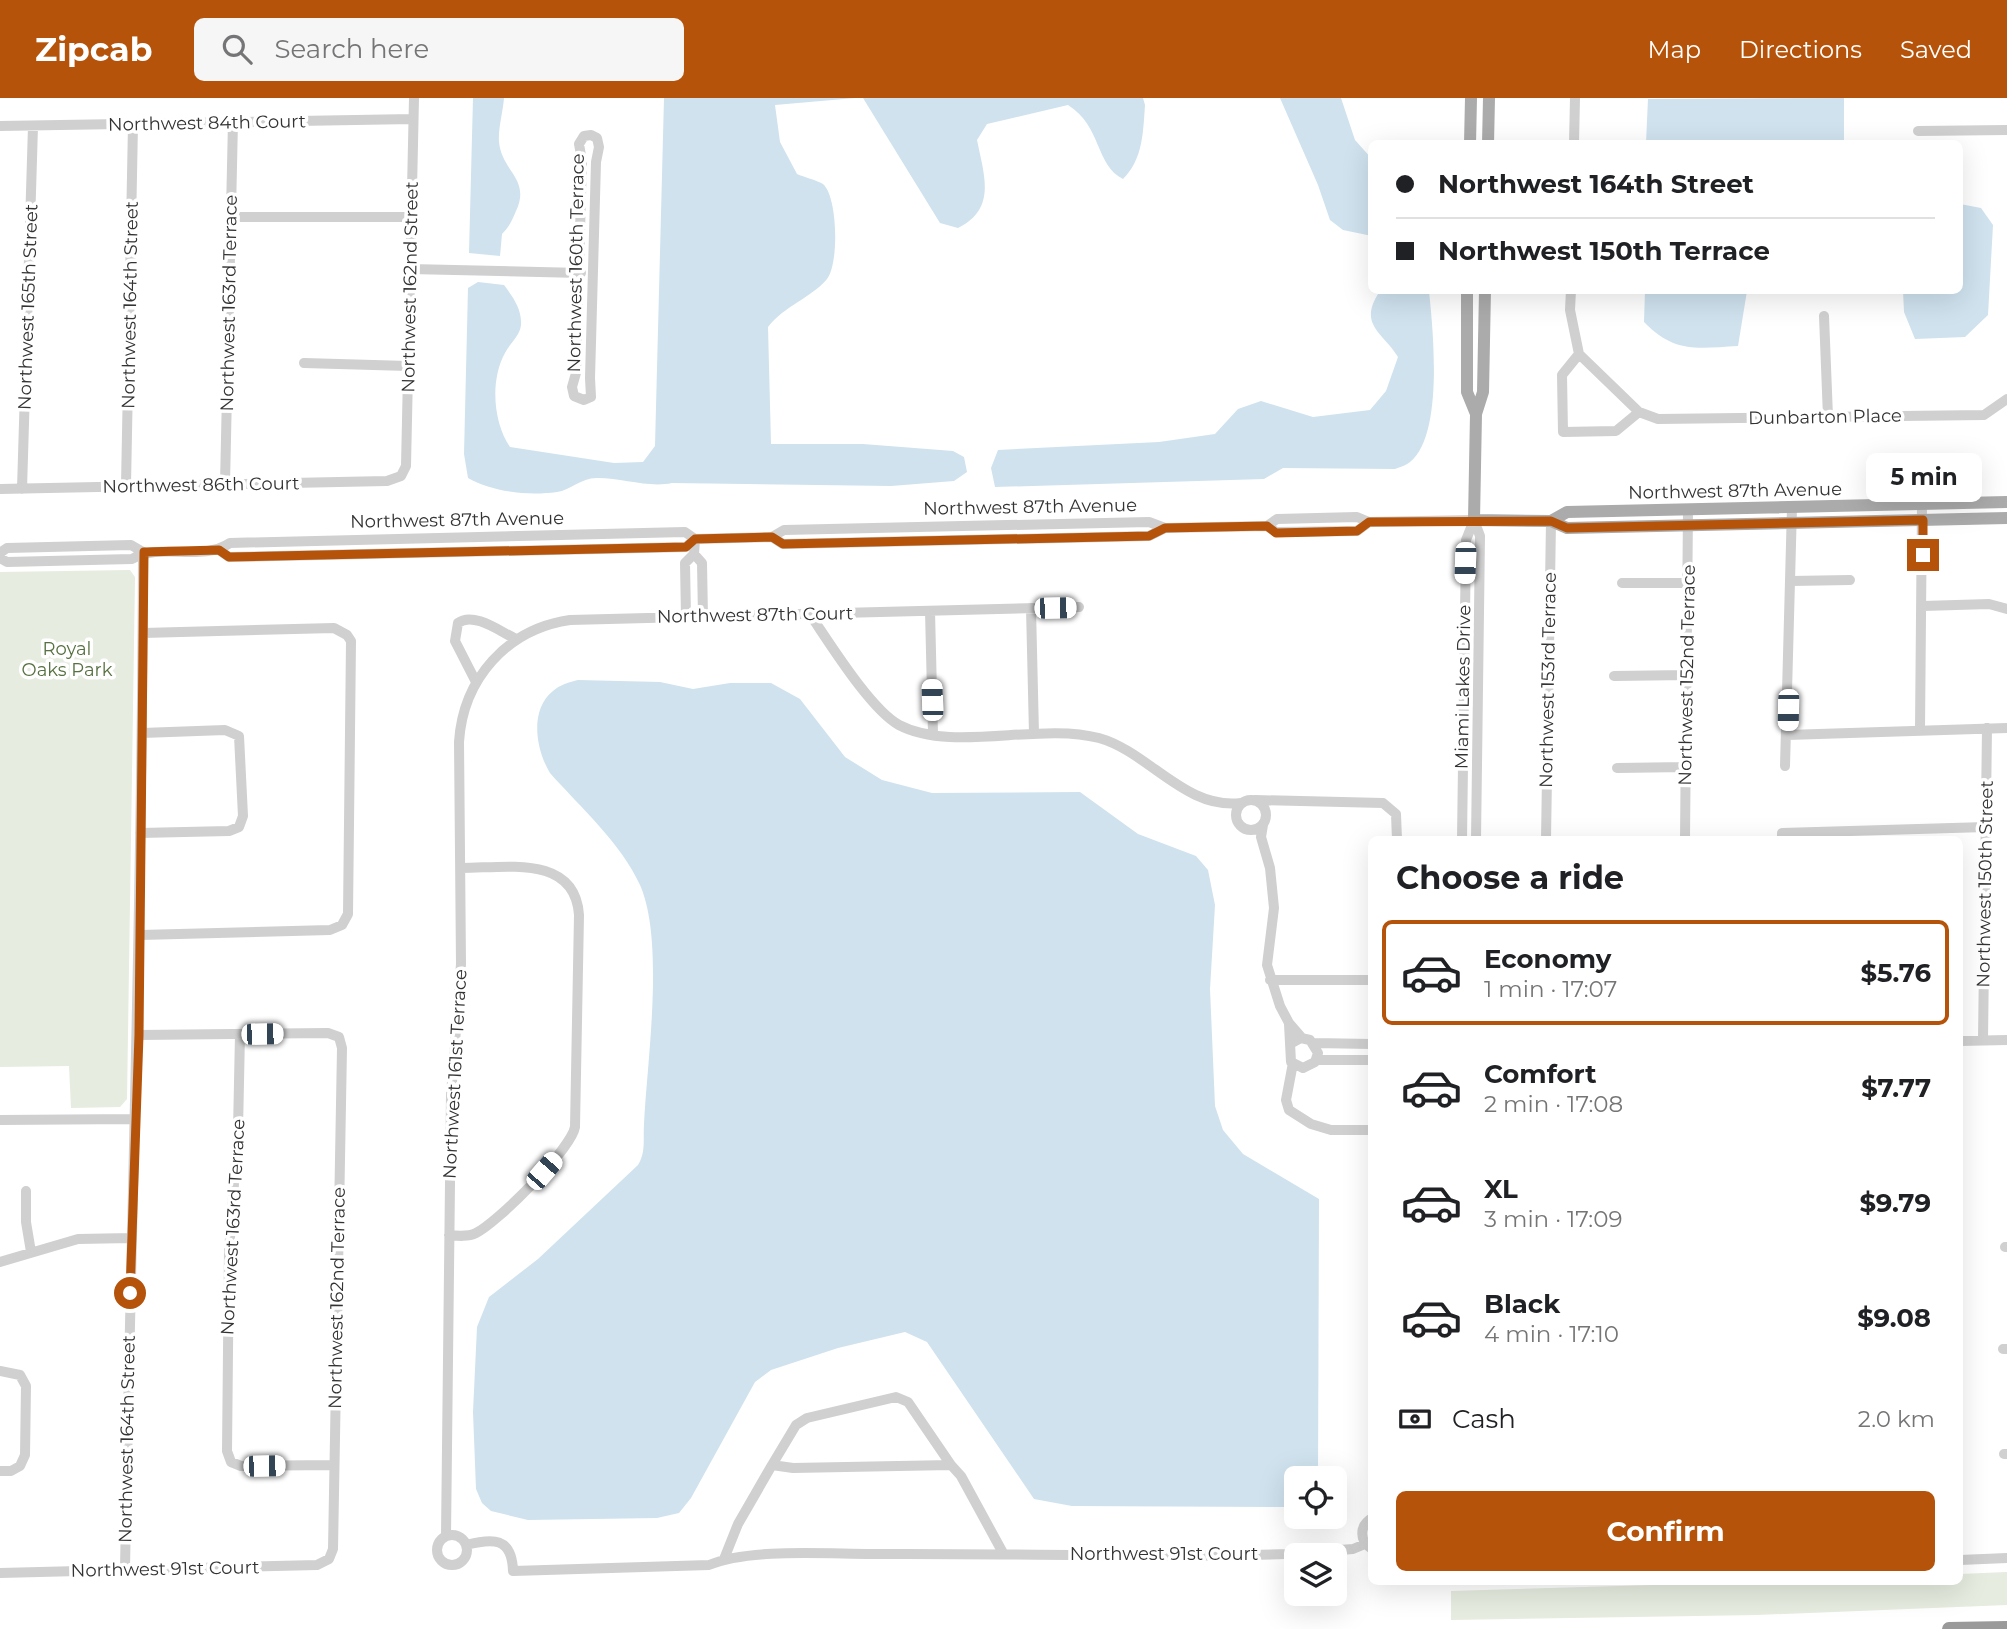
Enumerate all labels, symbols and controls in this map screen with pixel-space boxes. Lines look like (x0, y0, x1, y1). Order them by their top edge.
search box (194, 18, 684, 81)
text: Zipcab (35, 29, 152, 69)
icon: search (218, 30, 256, 68)
text: Search here (274, 33, 429, 65)
text: Map (1648, 35, 1701, 64)
text: Directions (1739, 35, 1862, 64)
text: Saved (1900, 35, 1972, 64)
street label: Northwest 84th Court (108, 110, 306, 136)
street label: Northwest 160th Terrace (563, 153, 589, 373)
text: Northwest 164th Street (1438, 168, 1754, 200)
street label: Northwest 162nd Street (397, 181, 423, 393)
street label: Northwest 163rd Terrace (216, 194, 242, 412)
street label: Northwest 164th Street (117, 201, 143, 409)
street label: Northwest 165th Street (13, 204, 43, 410)
text: Northwest 150th Terrace (1438, 235, 1770, 267)
street label: Dunbarton Place (1748, 405, 1902, 429)
callout: 5 min (1865, 454, 1981, 503)
text: 5 min (1890, 463, 1958, 491)
street label: Northwest 86th Court (102, 472, 300, 498)
street label: Northwest 87th Avenue (1628, 478, 1842, 504)
street label: Northwest 87th Avenue (923, 494, 1137, 520)
street label: Northwest 87th Avenue (350, 507, 564, 533)
route end (1907, 539, 1939, 571)
car (1454, 542, 1477, 584)
street label: Northwest 152nd Terrace (1674, 564, 1700, 786)
street label: Northwest 153rd Terrace (1535, 572, 1561, 788)
car (1034, 597, 1077, 619)
street label: Northwest 87th Court (657, 602, 853, 628)
street label: Miami Lakes Drive (1451, 604, 1475, 769)
park label: Royal Oaks Park (22, 638, 113, 681)
car (921, 679, 944, 721)
car (1778, 689, 1799, 731)
street label: Northwest 150th Street (1972, 780, 1998, 988)
text: Choose a ride (1396, 858, 1624, 897)
icon: car (1400, 941, 1463, 1004)
text: Economy (1484, 943, 1611, 975)
text: $5.76 (1860, 957, 1931, 989)
street label: Northwest 161st Terrace (439, 968, 471, 1179)
text: 1 min · 17:07 (1484, 975, 1617, 1003)
car (241, 1023, 284, 1045)
icon: car (1400, 1056, 1463, 1119)
text: Comfort (1484, 1058, 1596, 1090)
text: $7.77 (1861, 1072, 1931, 1104)
text: 2 min · 17:08 (1484, 1090, 1623, 1118)
street label: Northwest 163rd Terrace (216, 1118, 250, 1336)
car (523, 1148, 566, 1194)
icon: car (1400, 1171, 1463, 1234)
text: XL (1484, 1173, 1518, 1205)
street label: Northwest 162nd Terrace (324, 1187, 350, 1409)
text: $9.79 (1859, 1187, 1931, 1219)
text: 3 min · 17:09 (1484, 1205, 1622, 1233)
route start (114, 1277, 146, 1309)
icon: car (1400, 1286, 1463, 1349)
text: Black (1484, 1288, 1560, 1320)
text: $9.08 (1857, 1302, 1931, 1334)
text: 4 min · 17:10 (1484, 1320, 1619, 1348)
street label: Northwest 164th Street (114, 1335, 140, 1543)
icon: cash (1396, 1400, 1434, 1438)
text: Cash (1452, 1403, 1516, 1435)
text: 2.0 km (1858, 1405, 1935, 1433)
car (243, 1455, 286, 1477)
map controls (1284, 1466, 1347, 1606)
button: locate (1284, 1466, 1347, 1529)
button: Confirm (1396, 1491, 1935, 1571)
street label: Northwest 91st Court (1070, 1543, 1258, 1565)
button: layers (1284, 1543, 1347, 1606)
street label: Northwest 91st Court (70, 1556, 260, 1582)

